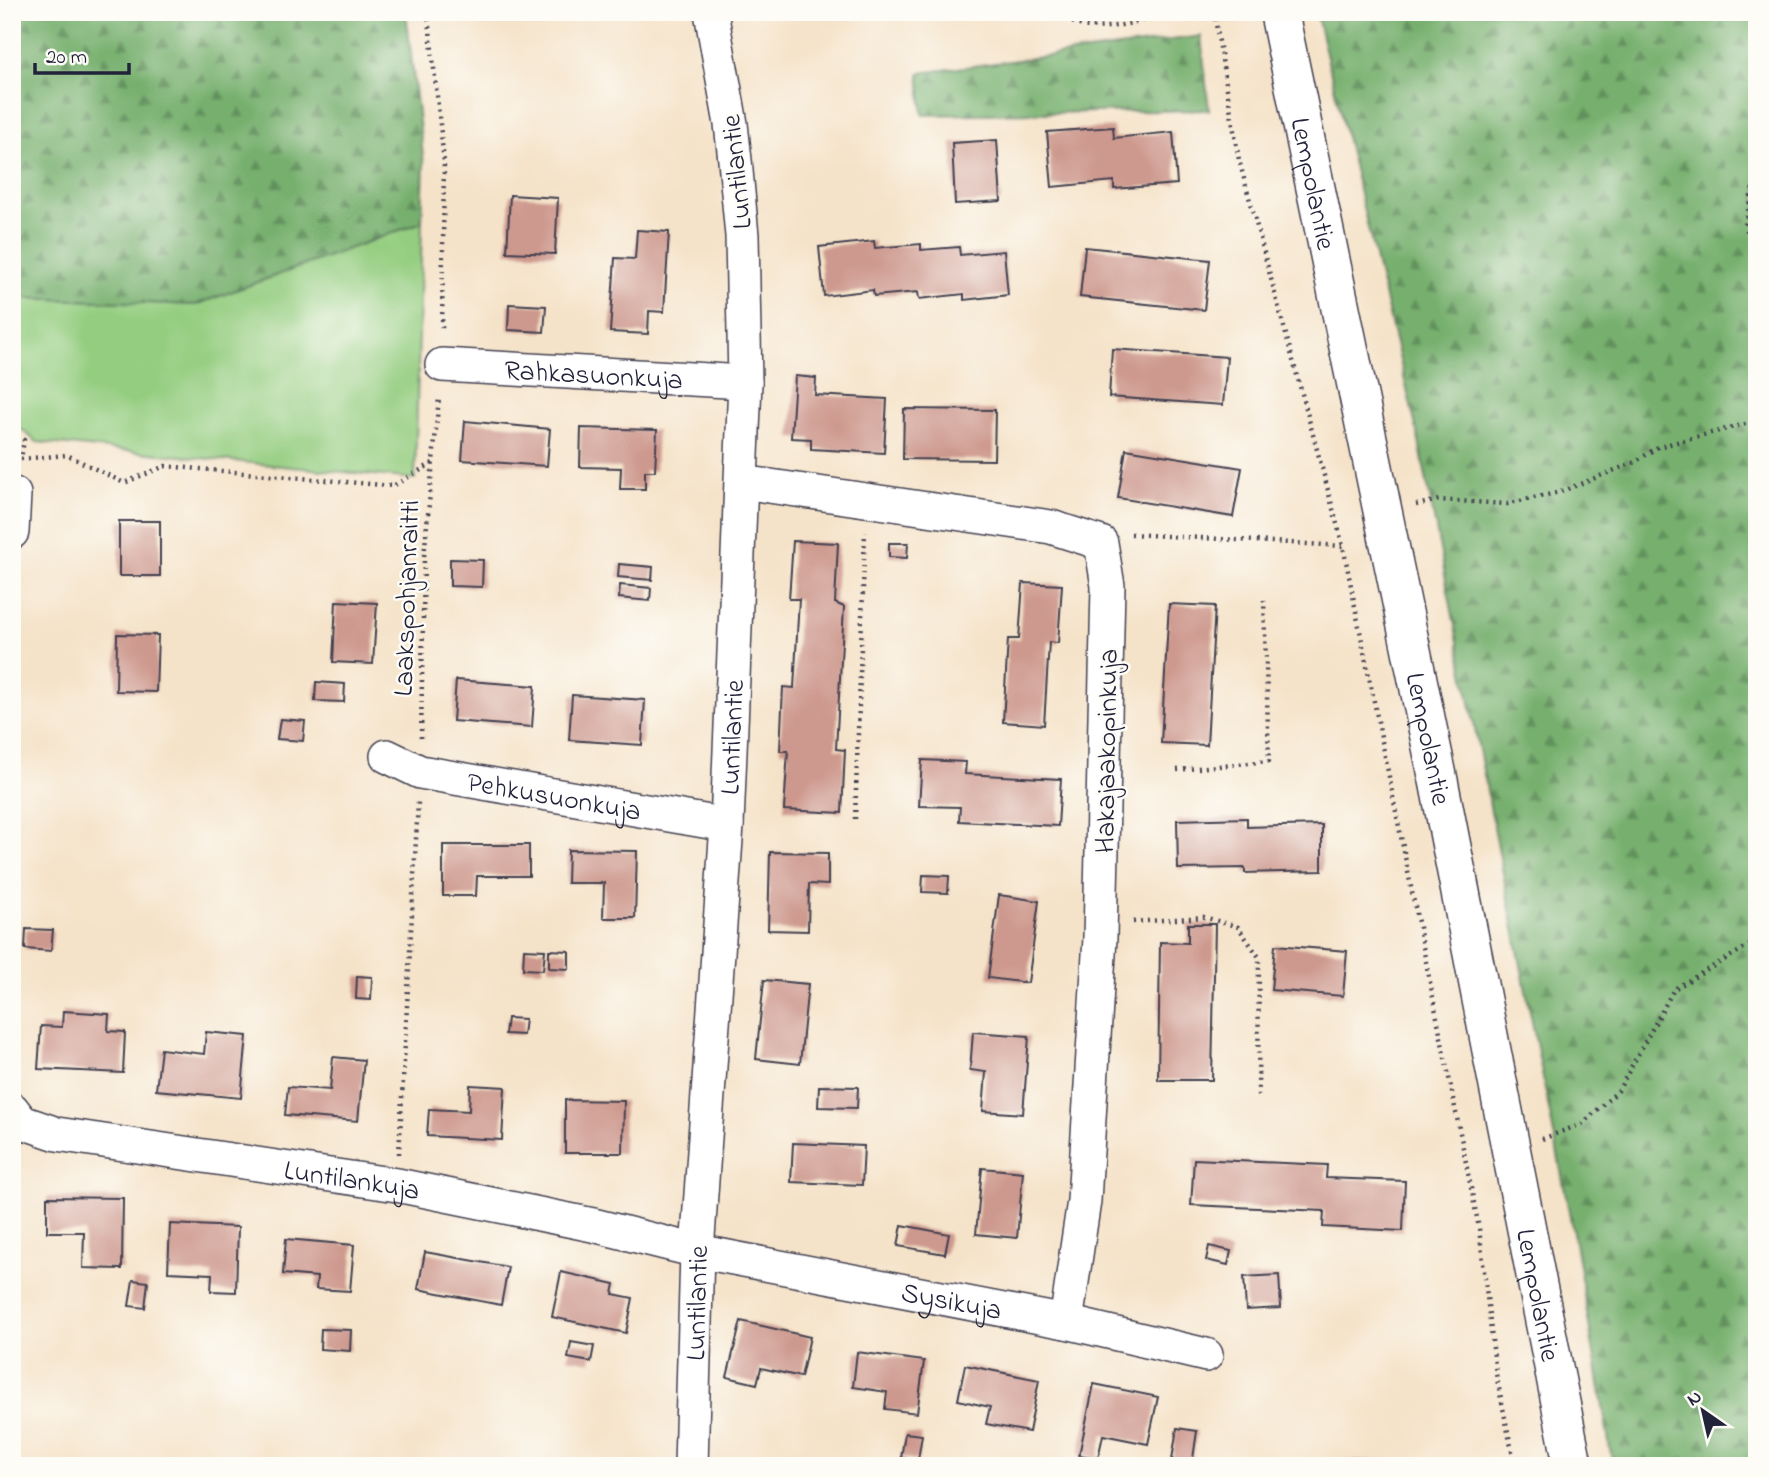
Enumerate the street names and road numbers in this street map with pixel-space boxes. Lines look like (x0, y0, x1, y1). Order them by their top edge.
street label: Luntilantie (712, 112, 765, 231)
street label: Lempolantie (1277, 114, 1345, 254)
street label: Rahkasuonkuja (503, 352, 684, 402)
street label: Laakspohjanraitti (385, 499, 432, 697)
street label: Hakajaakopinkuja (1086, 649, 1131, 854)
street label: Lempolantie (1393, 669, 1460, 809)
street label: Luntilantie (711, 678, 757, 796)
street label: Pehkusuonkuja (463, 763, 644, 834)
street label: Luntilankuja (281, 1151, 423, 1213)
street label: Lempolantie (1503, 1226, 1569, 1366)
street label: Luntilantie (677, 1245, 721, 1361)
street label: Sysikuja (897, 1274, 1005, 1333)

